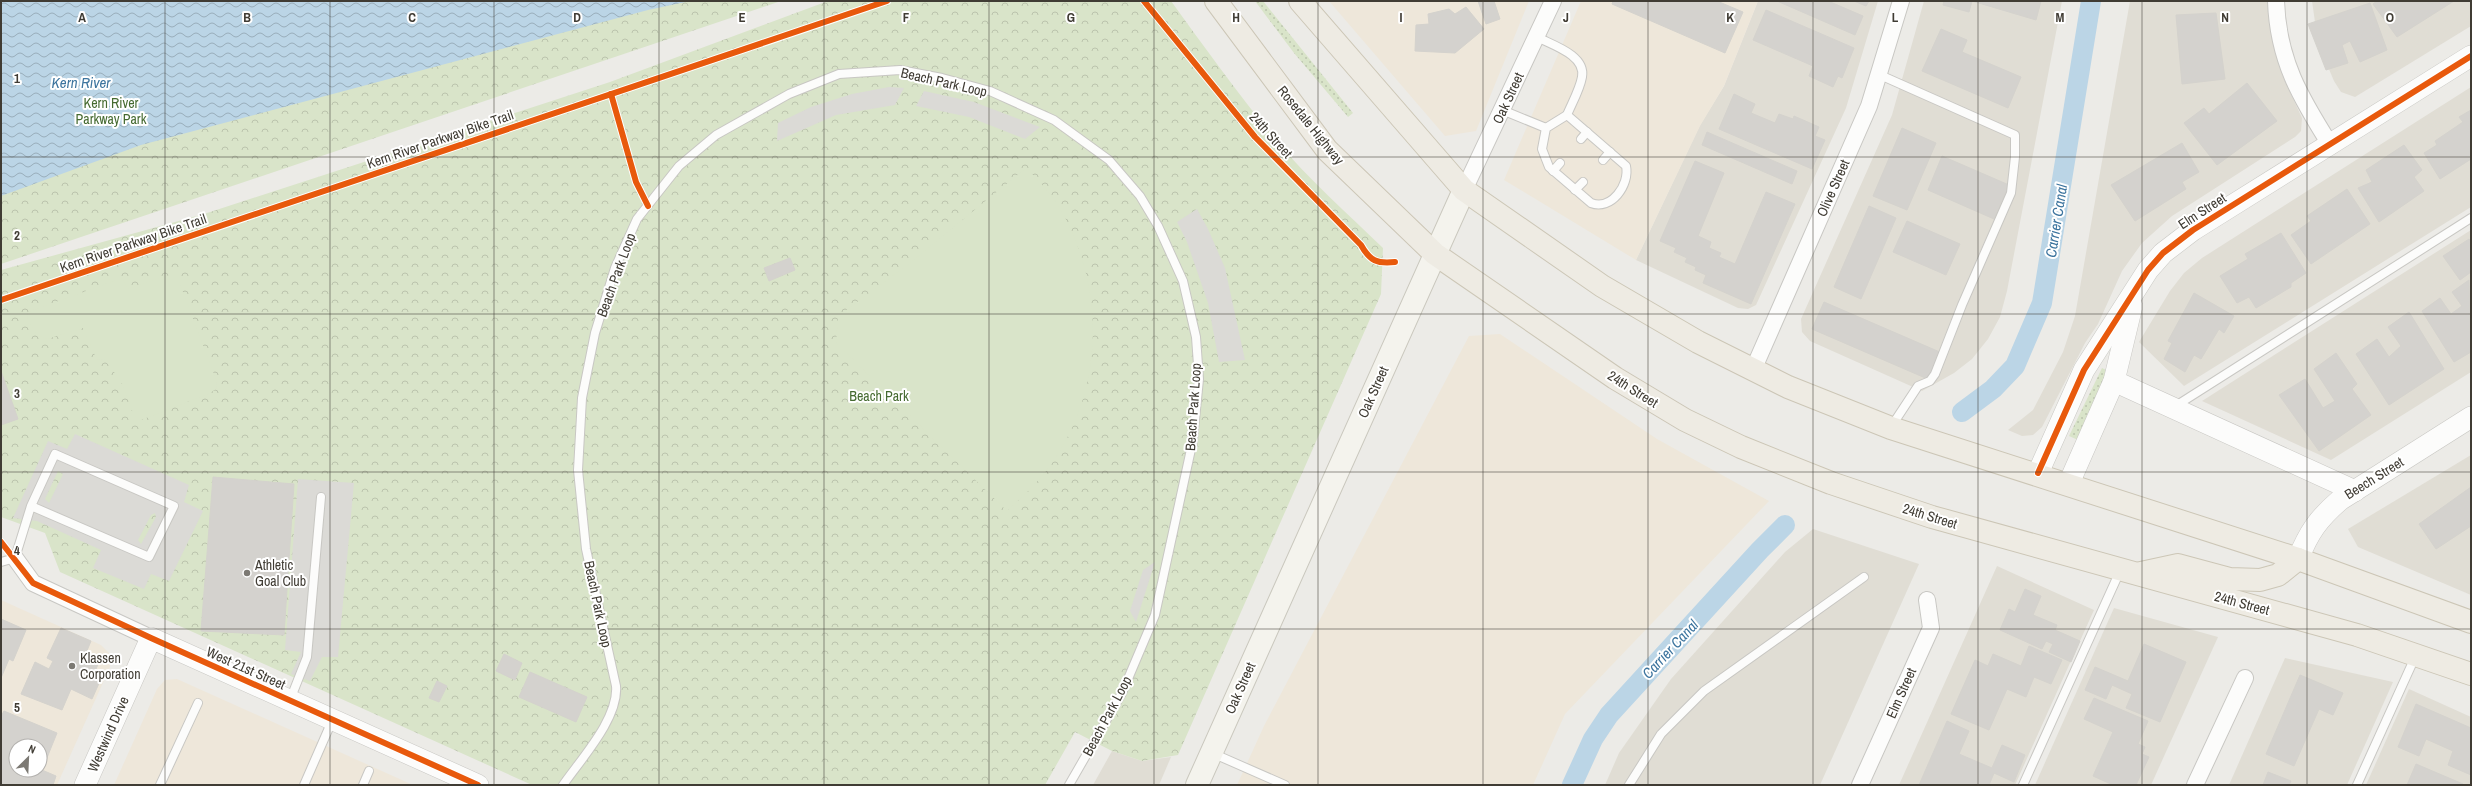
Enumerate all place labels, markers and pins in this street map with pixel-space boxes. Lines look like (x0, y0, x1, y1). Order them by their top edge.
place label: Athletic Goal Club (254, 556, 306, 590)
marker: Athletic Goal Club (242, 568, 252, 578)
place label: Klassen Corporation (80, 649, 141, 683)
marker: Klassen Corporation (67, 661, 77, 671)

